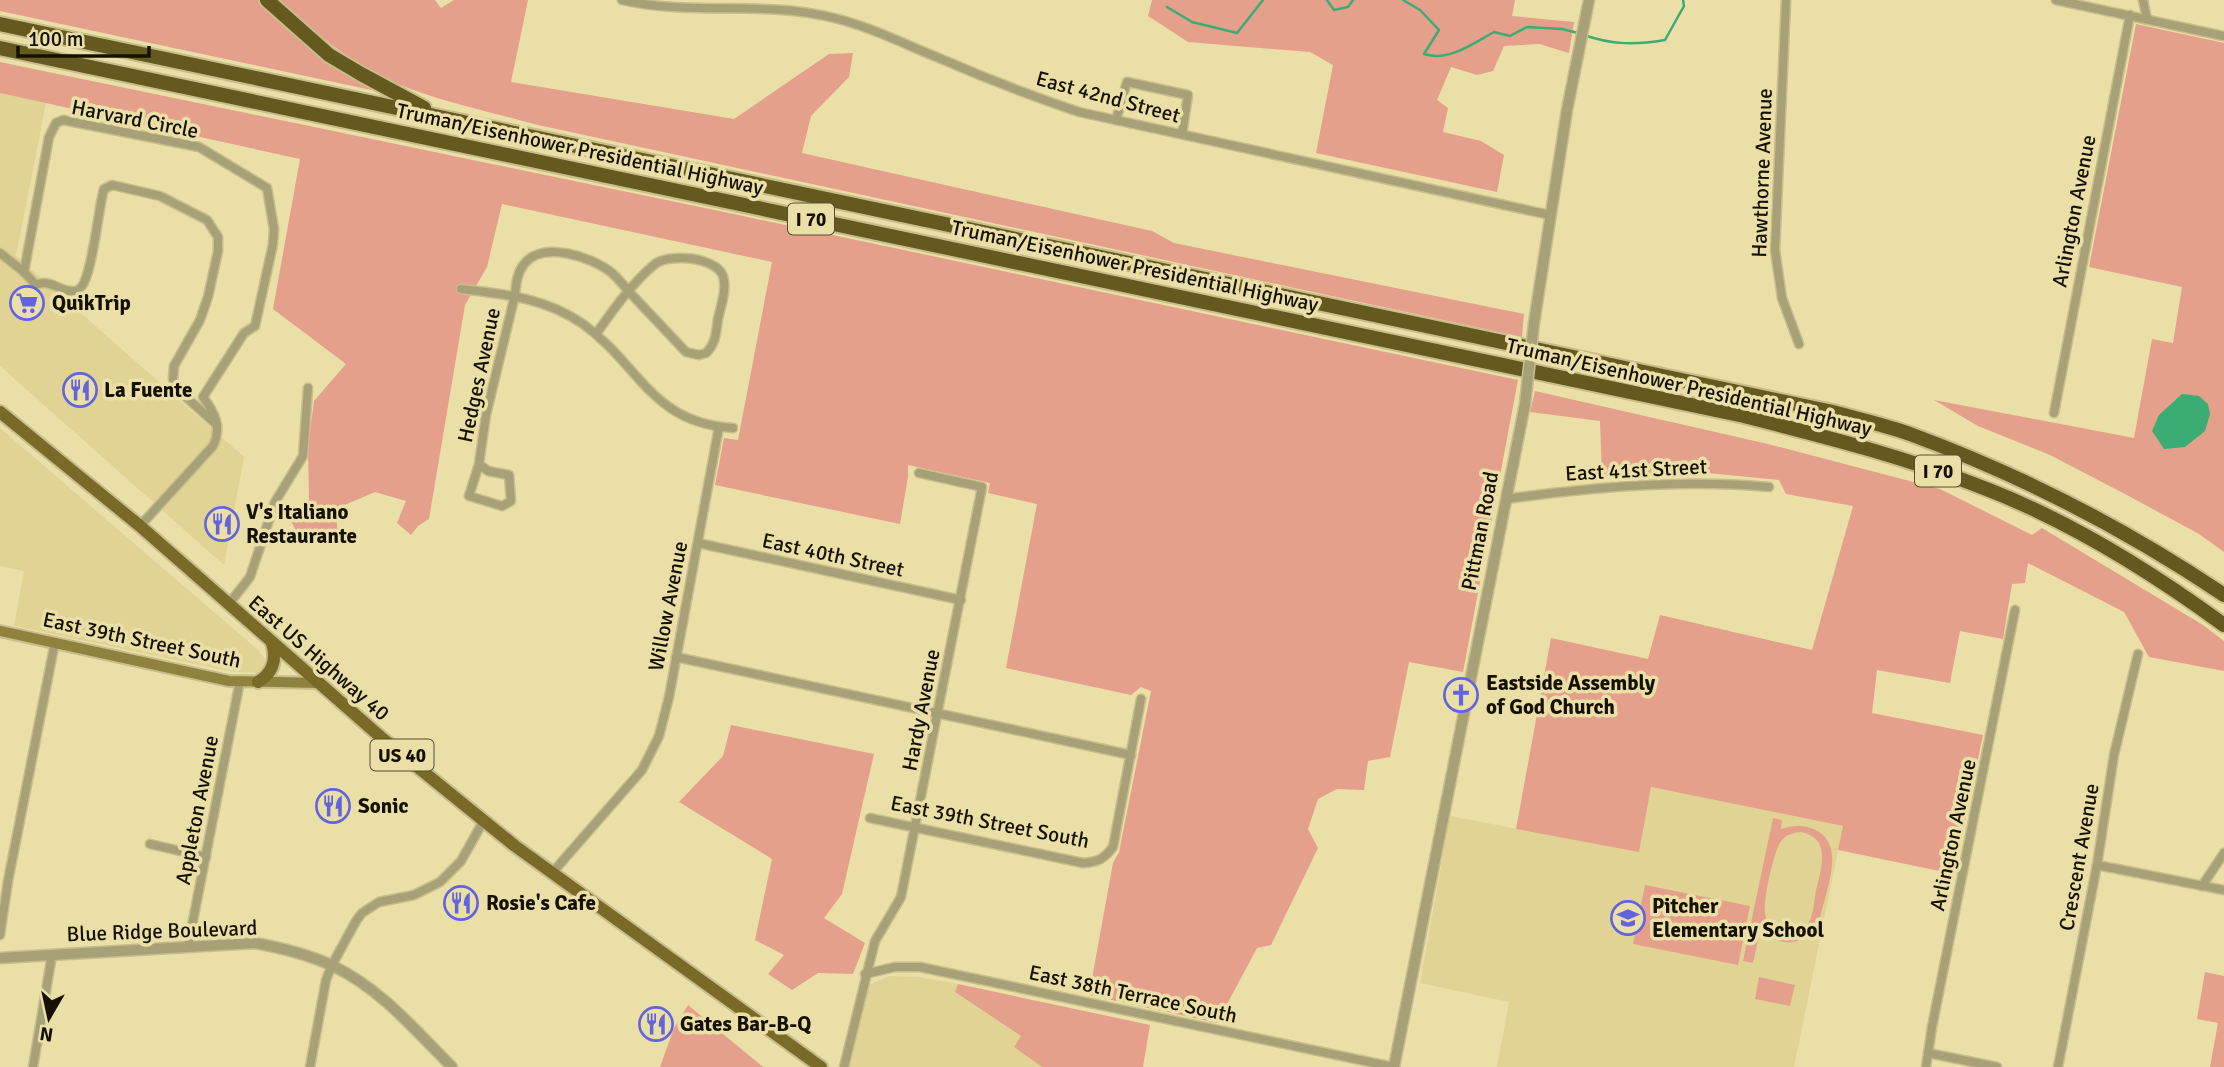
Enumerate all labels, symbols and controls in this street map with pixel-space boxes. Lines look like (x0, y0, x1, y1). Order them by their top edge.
scale bar (18, 14, 149, 58)
text: 100 m (28, 26, 83, 52)
street label: East 42nd Street (1033, 65, 1183, 129)
street label: Hawthorne Avenue (1746, 88, 1778, 258)
street label: Harvard Circle (69, 94, 201, 144)
street label: Truman/Eisenhower Presidential Highway (394, 97, 766, 201)
street label: Arlington Avenue (2046, 133, 2102, 289)
road number: I 70 (788, 204, 834, 234)
street label: Truman/Eisenhower Presidential Highway (949, 214, 1321, 318)
supermarket icon: QuikTrip (8, 284, 46, 322)
place label: QuikTrip (52, 290, 131, 316)
street label: Hedges Avenue (452, 305, 506, 445)
street label: Truman/Eisenhower Presidential Highway (1504, 332, 1874, 442)
restaurant icon: La Fuente (61, 371, 99, 409)
place label: La Fuente (104, 377, 192, 403)
street label: East 41st Street (1564, 453, 1708, 487)
road number: I 70 (1915, 456, 1961, 486)
street label: Pittman Road (1456, 469, 1504, 593)
place label: V's Italiano Restaurante (246, 499, 357, 549)
restaurant icon: V's Italiano Restaurante (203, 505, 241, 543)
street label: East 40th Street (760, 527, 906, 583)
street label: Willow Avenue (643, 539, 693, 673)
street label: East US Highway 40 (243, 590, 395, 726)
street label: East 39th Street South (41, 606, 243, 674)
street label: Hardy Avenue (896, 647, 946, 773)
place label: Eastside Assembly of God Church (1486, 670, 1656, 720)
church icon: Eastside Assembly of God Church (1442, 676, 1480, 714)
street label: Appleton Avenue (170, 733, 224, 887)
road number: US 40 (370, 740, 434, 770)
street label: Arlington Avenue (1924, 757, 1982, 913)
street label: Crescent Avenue (2053, 781, 2105, 933)
restaurant icon: Sonic (314, 787, 352, 825)
street label: East 39th Street South (888, 790, 1092, 854)
place label: Sonic (358, 793, 408, 819)
restaurant icon: Rosie's Cafe (442, 884, 480, 922)
place label: Rosie's Cafe (486, 890, 596, 916)
place label: Pitcher Elementary School (1652, 893, 1824, 943)
school or university icon: Pitcher Elementary School (1609, 899, 1647, 937)
street label: Blue Ridge Boulevard (66, 915, 258, 947)
street label: East 38th Terrace South (1026, 959, 1240, 1029)
north arrow (14, 983, 84, 1053)
restaurant icon: Gates Bar-B-Q (637, 1005, 675, 1043)
place label: Gates Bar-B-Q (680, 1011, 811, 1037)
text: N (38, 1021, 55, 1047)

